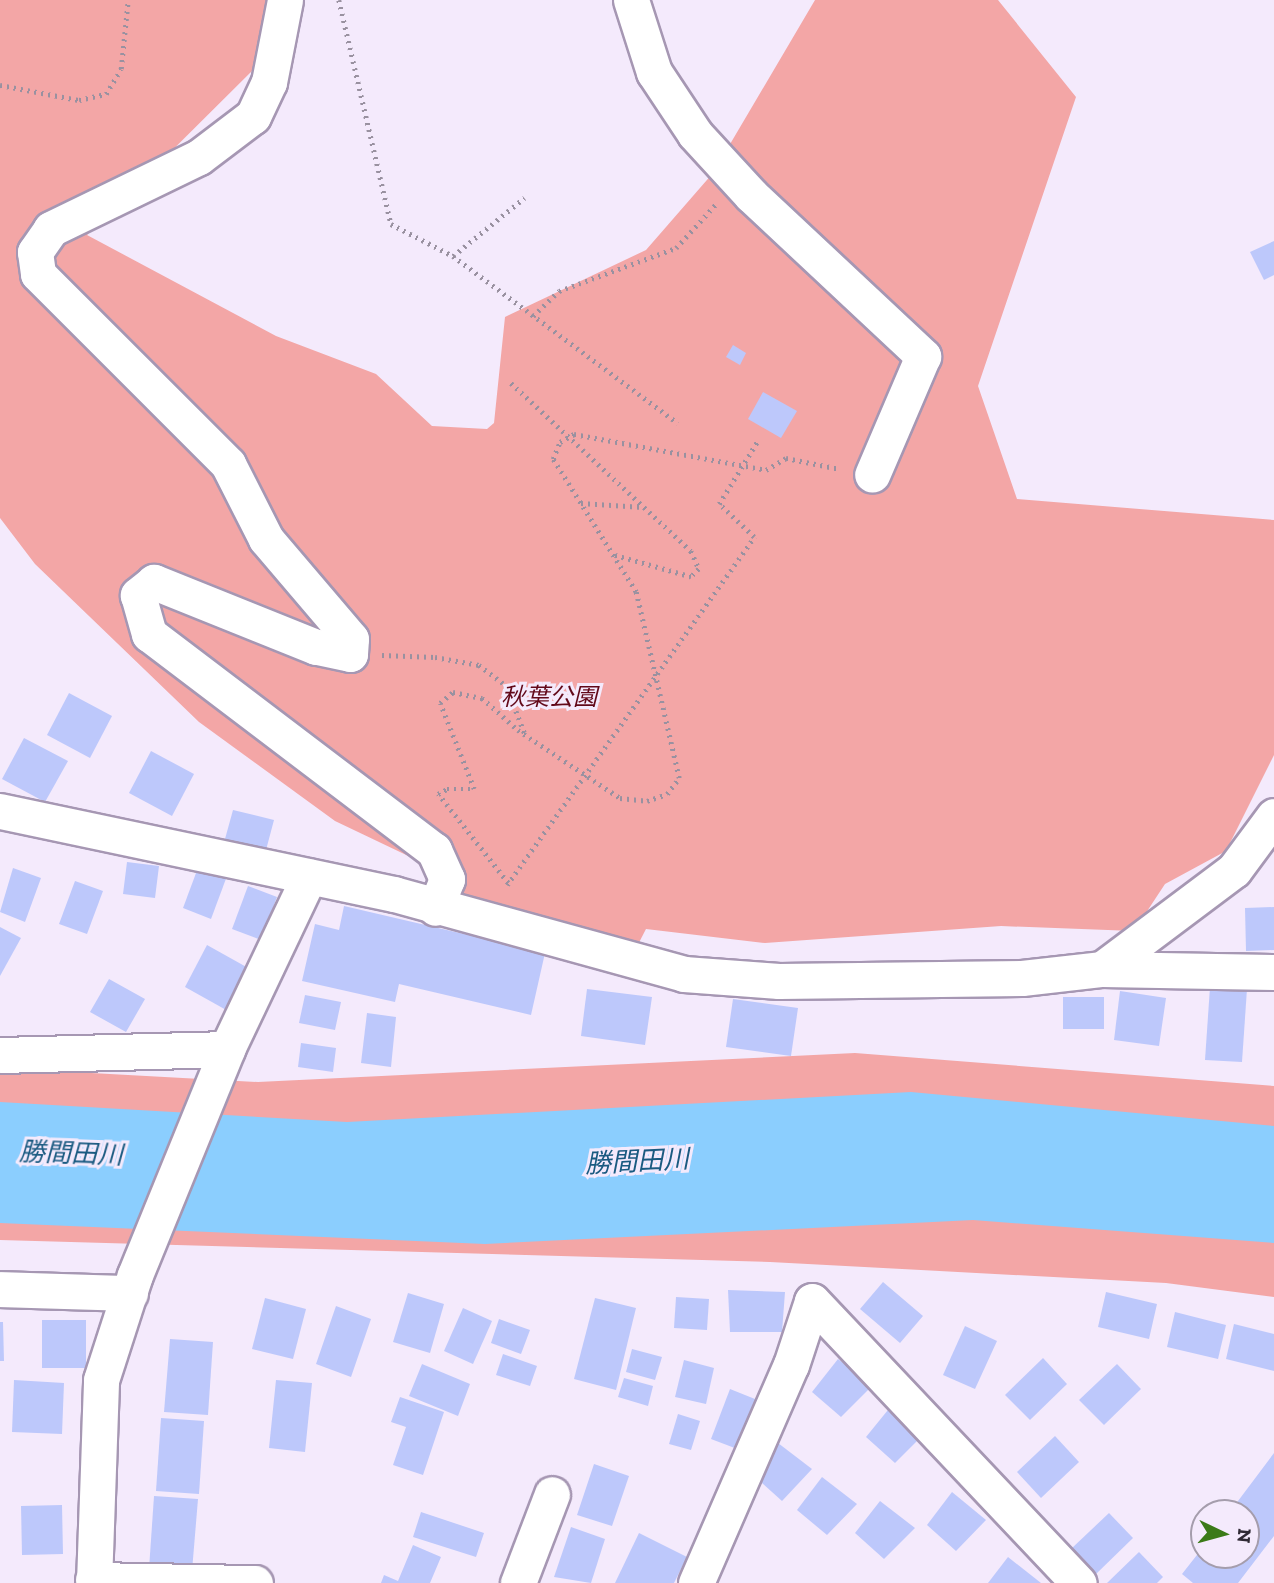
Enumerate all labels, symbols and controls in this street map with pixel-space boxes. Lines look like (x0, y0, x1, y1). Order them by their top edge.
park label: 秋葉公園 (501, 683, 597, 711)
water label: 勝間田川 (18, 1137, 124, 1171)
water label: 勝間田川 (584, 1144, 690, 1180)
north arrow (1190, 1499, 1260, 1569)
text: N (1232, 1527, 1257, 1544)

